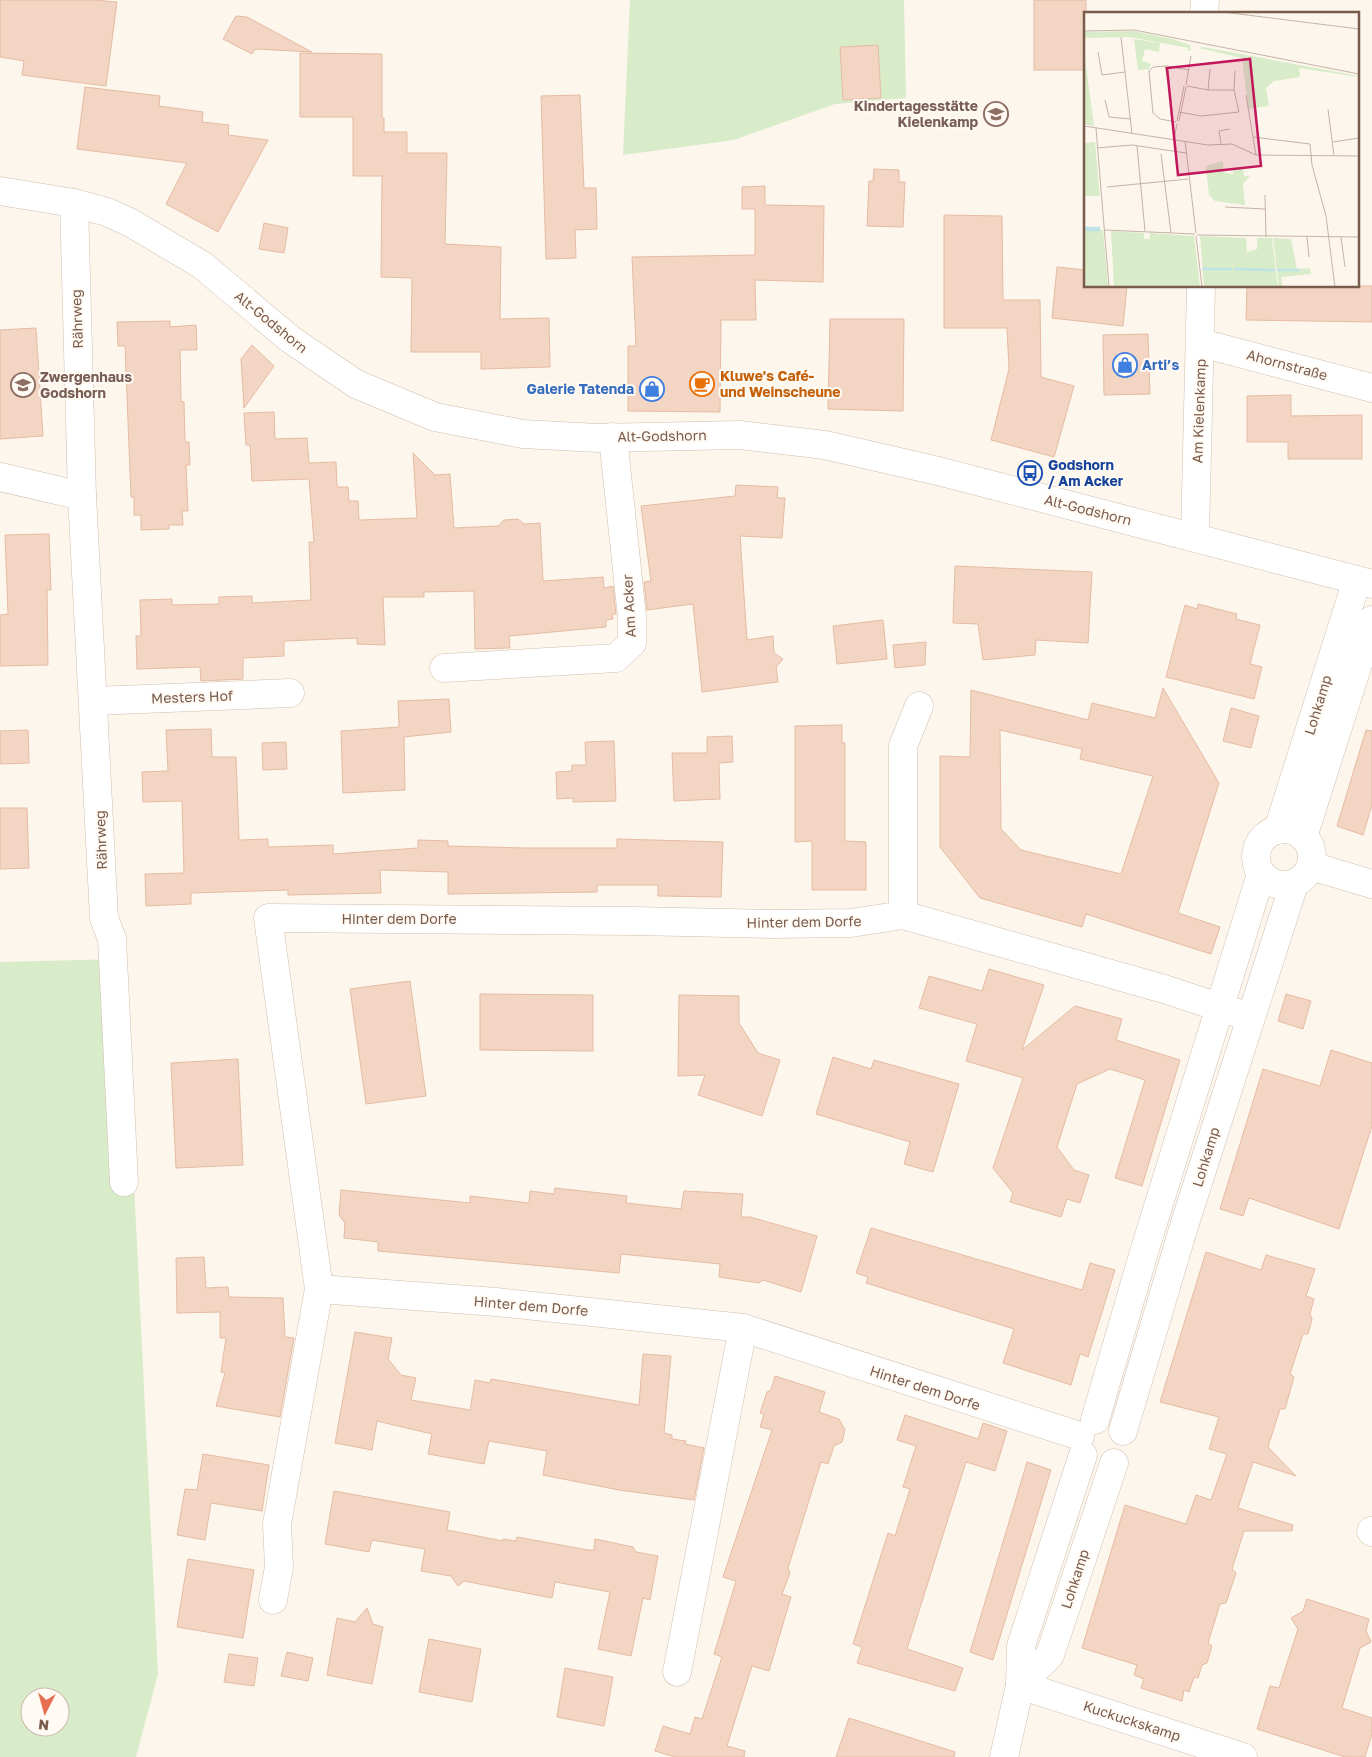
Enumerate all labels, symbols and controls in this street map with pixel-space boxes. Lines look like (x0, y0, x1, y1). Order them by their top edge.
inset map (1084, 12, 1360, 288)
place label: Kindertagesstätte Kielenkamp (854, 97, 978, 130)
school or university icon: Kindertagesstätte Kielenkamp (983, 101, 1009, 127)
street label: Alt-Godshorn (231, 287, 311, 356)
street label: Rährweg (67, 289, 86, 349)
street label: Ahornstraße (1245, 346, 1329, 383)
shop icon: Arti’s (1112, 352, 1138, 378)
place label: Arti’s (1142, 356, 1179, 373)
street label: Am Kielenkamp (1188, 358, 1209, 464)
place label: Kluwe's Café- und Weinscheune (720, 367, 840, 400)
place label: Zwergenhaus Godshorn (40, 368, 132, 401)
cafe icon: Kluwe's Café- und Weinscheune (689, 371, 715, 397)
school or university icon: Zwergenhaus Godshorn (10, 372, 36, 398)
shop icon: Galerie Tatenda (639, 376, 665, 402)
place label: Galerie Tatenda (527, 380, 634, 397)
street label: Alt-Godshorn (617, 426, 707, 445)
place label: Godshorn / Am Acker (1048, 456, 1124, 489)
bus stop icon: Godshorn / Am Acker (1017, 460, 1043, 486)
street label: Alt-Godshorn (1043, 490, 1134, 529)
street label: Am Acker (618, 573, 639, 638)
street label: Lohkamp (1300, 673, 1335, 737)
street label: Mesters Hof (151, 687, 233, 706)
street label: Rährweg (91, 810, 110, 870)
street label: Hinter dem Dorfe (341, 910, 457, 927)
street label: Hinter dem Dorfe (746, 912, 862, 931)
street label: Lohkamp (1188, 1125, 1223, 1189)
street label: Hinter dem Dorfe (473, 1292, 589, 1319)
street label: Hinter dem Dorfe (868, 1362, 983, 1413)
street label: Lohkamp (1057, 1547, 1092, 1611)
north arrow (20, 1687, 70, 1737)
street label: Kuckuckskamp (1081, 1697, 1183, 1744)
text: N (37, 1716, 50, 1734)

